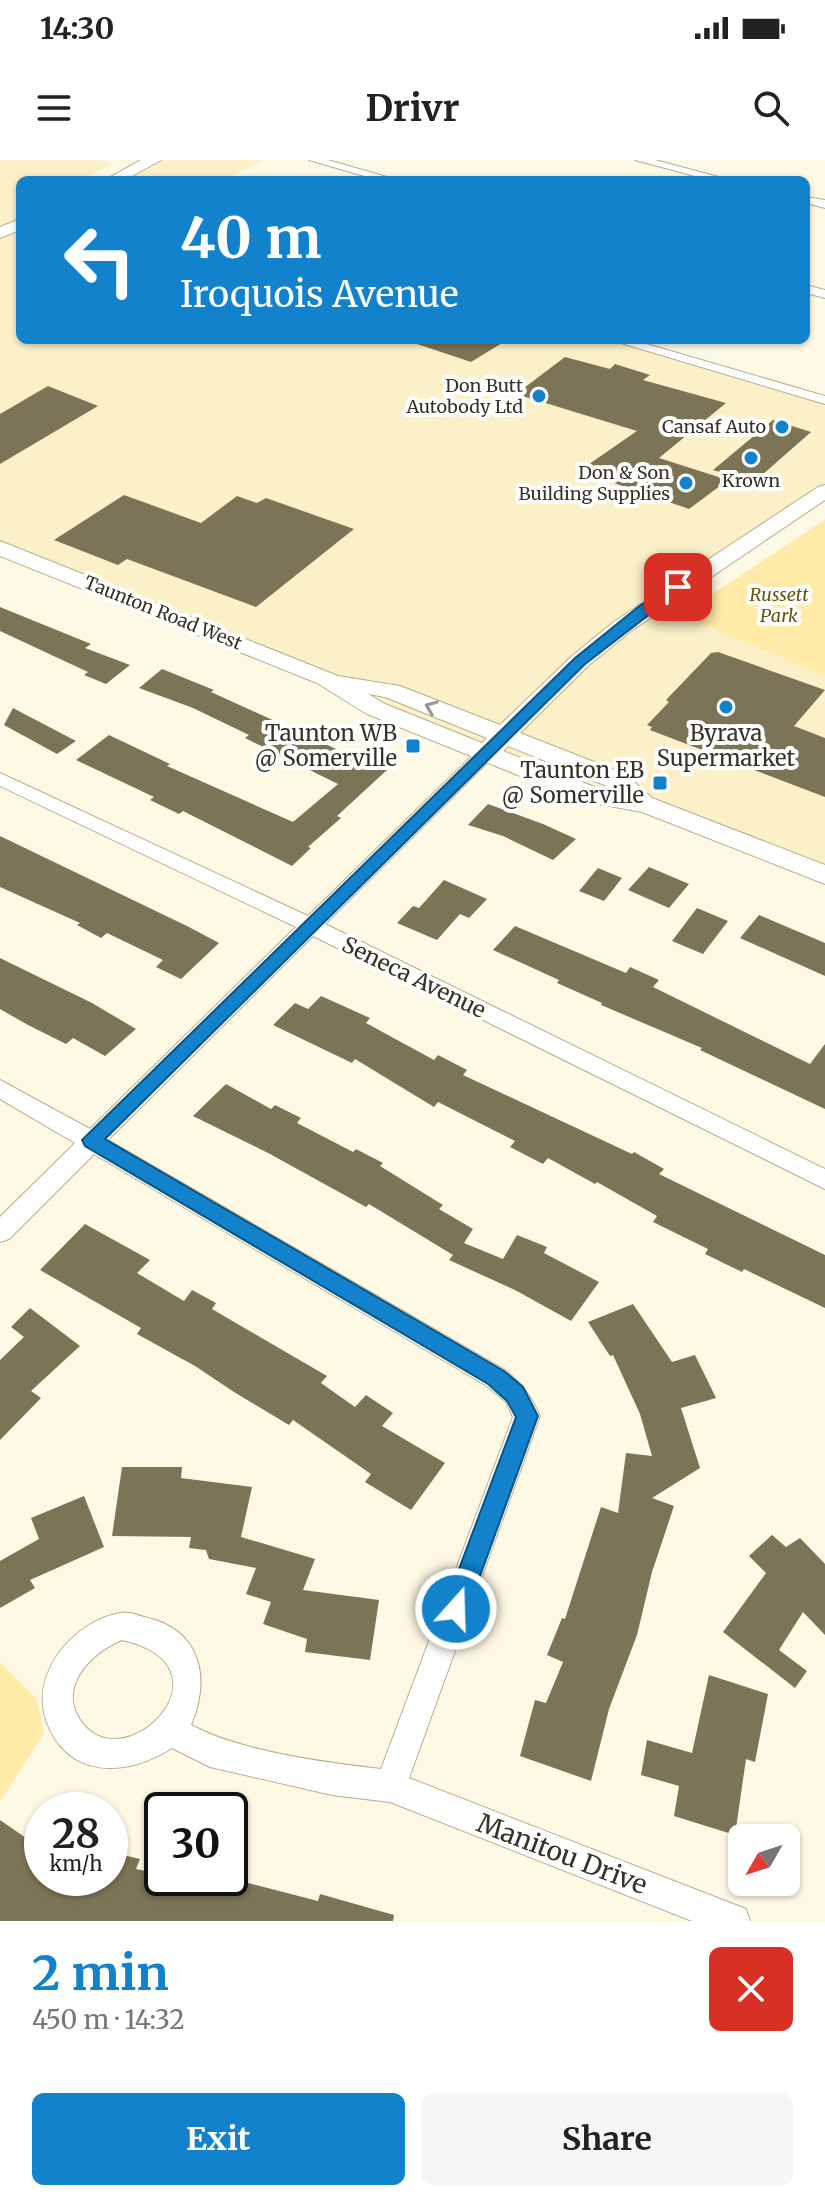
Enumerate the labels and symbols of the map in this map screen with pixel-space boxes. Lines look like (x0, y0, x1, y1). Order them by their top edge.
place label: Don Butt Autobody Ltd (405, 374, 523, 418)
marker: Don Butt Autobody Ltd (530, 387, 548, 405)
place label: Cansaf Auto (662, 415, 766, 438)
marker: Cansaf Auto (773, 418, 791, 436)
marker: Krown (742, 449, 760, 467)
place label: Don & Son Building Supplies (519, 461, 670, 505)
place label: Krown (722, 469, 780, 492)
marker: Don & Son Building Supplies (677, 474, 695, 492)
pin (644, 553, 712, 621)
street label: Taunton Road West (81, 570, 246, 655)
park label: Russett Park (749, 583, 809, 627)
marker: Byrava Supermarket (717, 698, 735, 716)
one-way arrow (425, 700, 439, 716)
place label: Taunton WB @ Somerville (255, 719, 397, 772)
place label: Byrava Supermarket (657, 719, 796, 772)
marker: Taunton WB @ Somerville (404, 737, 422, 755)
place label: Taunton EB @ Somerville (502, 756, 644, 809)
marker: Taunton EB @ Somerville (651, 774, 669, 792)
street label: Seneca Avenue (338, 930, 490, 1024)
position arrow (414, 1567, 498, 1651)
speed limit sign: 30 (144, 1792, 248, 1896)
street label: Manitou Drive (472, 1806, 652, 1901)
north arrow (728, 1824, 800, 1896)

